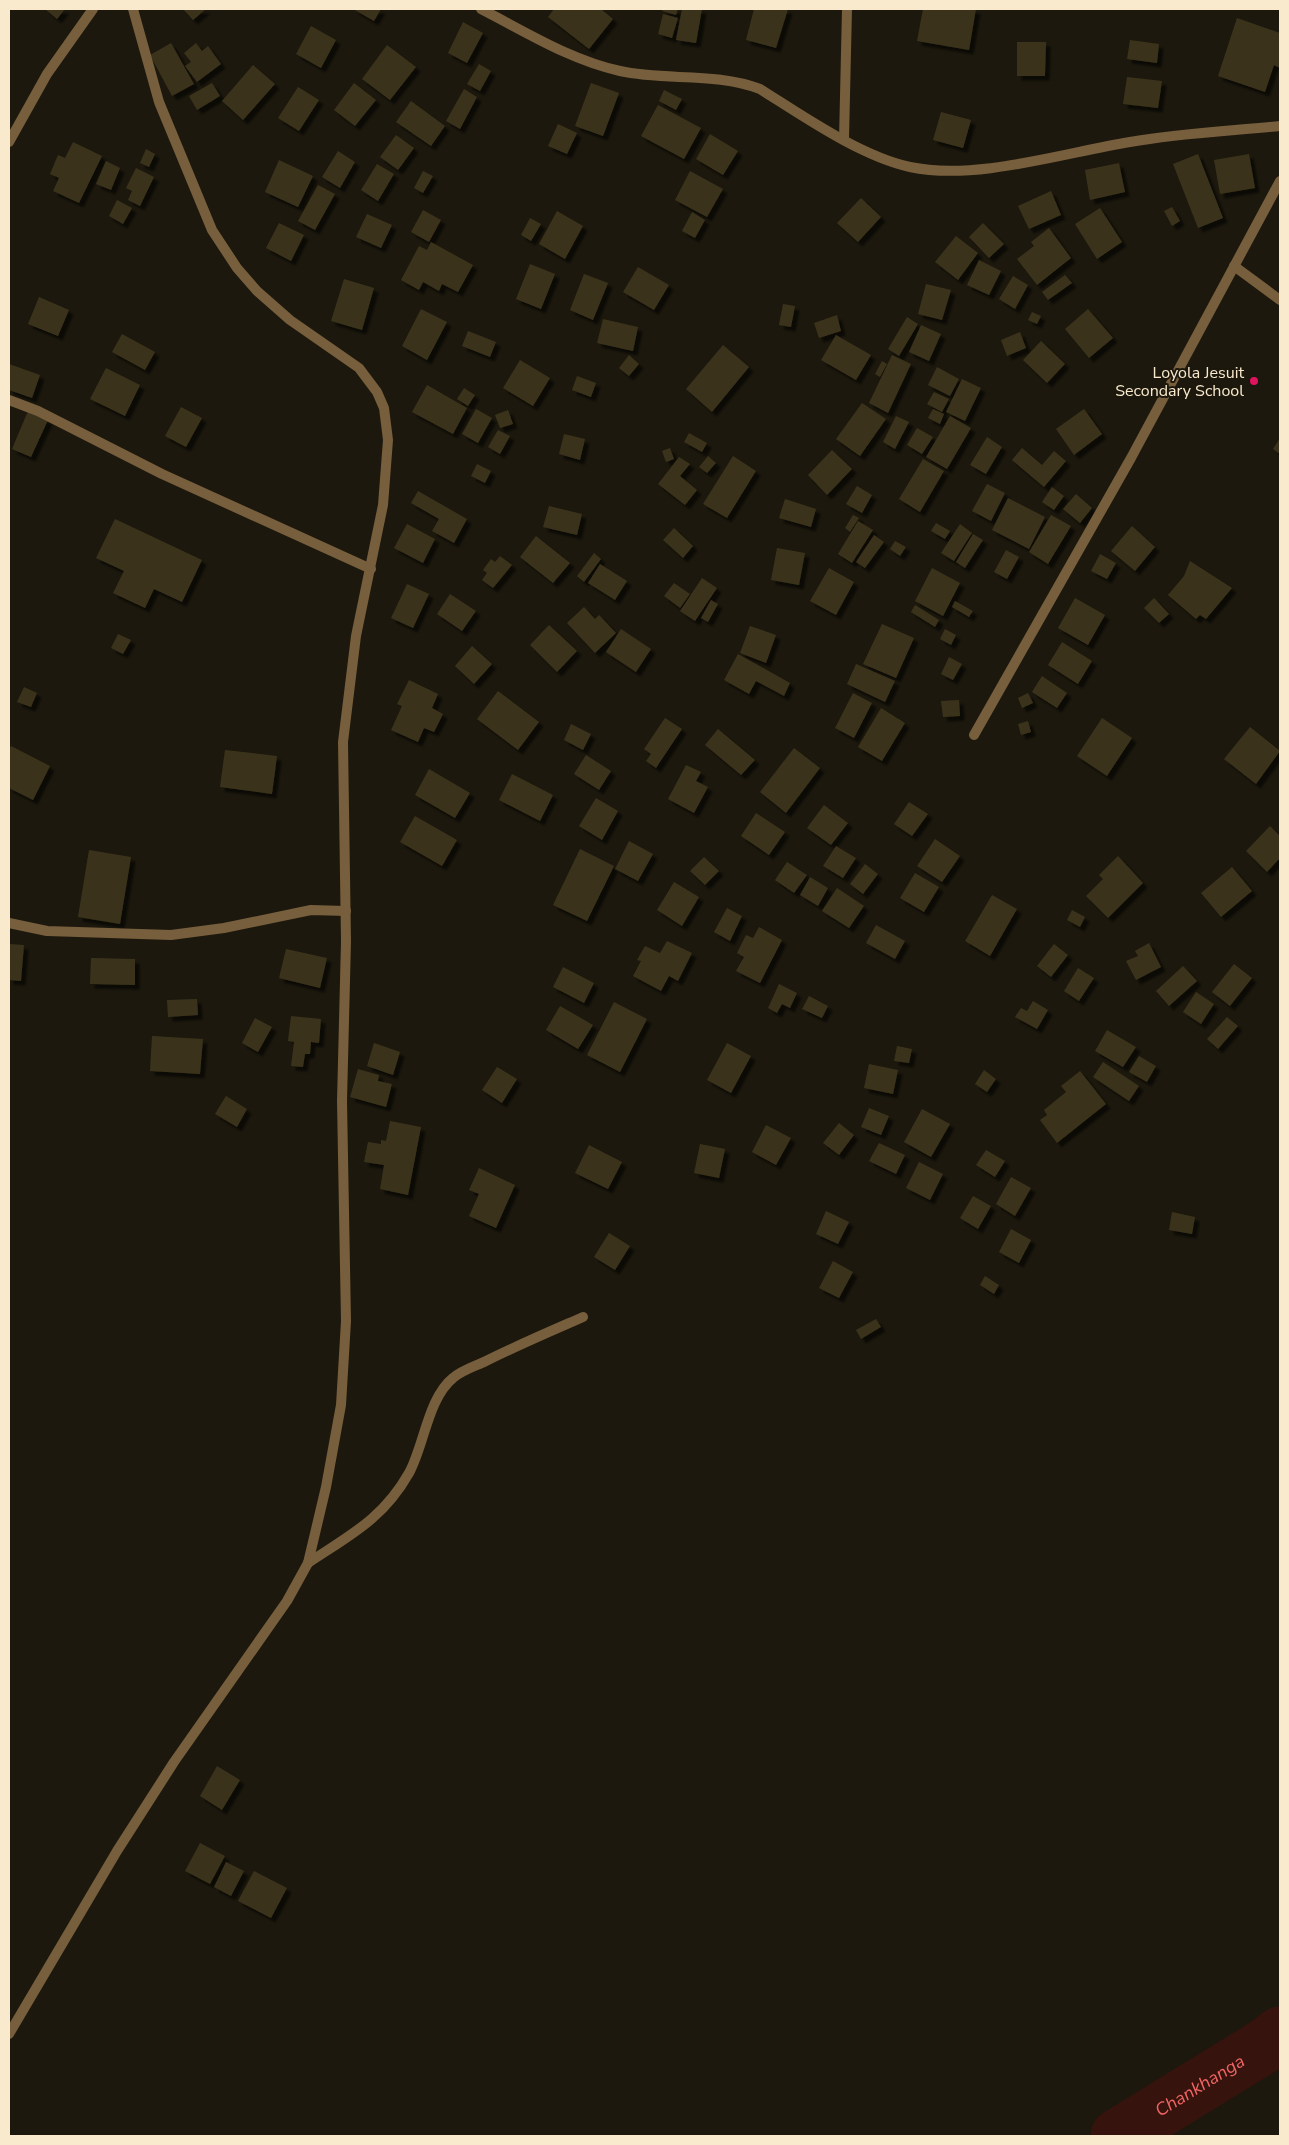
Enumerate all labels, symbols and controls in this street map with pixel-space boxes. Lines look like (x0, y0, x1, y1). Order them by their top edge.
place label: Loyola Jesuit Secondary School (1115, 362, 1244, 402)
marker: Loyola Jesuit Secondary School (1248, 375, 1260, 387)
water label: Chankhanga (1150, 2049, 1249, 2122)

